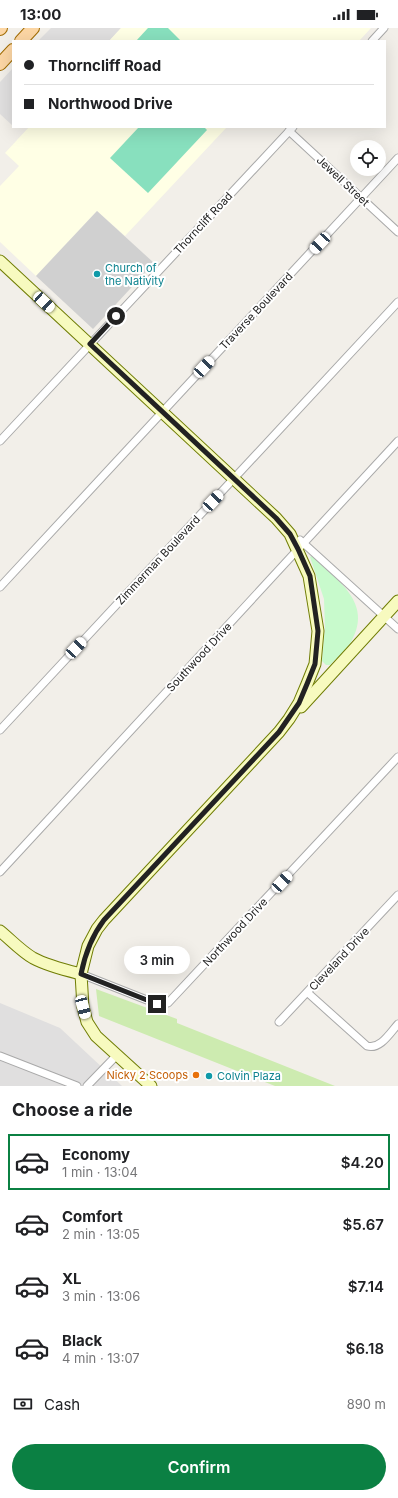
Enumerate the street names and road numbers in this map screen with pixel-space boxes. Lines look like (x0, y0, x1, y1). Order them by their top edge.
street label: Jewell Street (314, 153, 373, 209)
street label: Thorncliff Road (171, 189, 235, 257)
street label: Traverse Boulevard (217, 269, 295, 353)
street label: Zimmerman Boulevard (113, 512, 203, 608)
street label: Southwood Drive (163, 620, 235, 694)
street label: Northwood Drive (200, 895, 270, 969)
street label: Cleveland Drive (306, 924, 372, 994)

